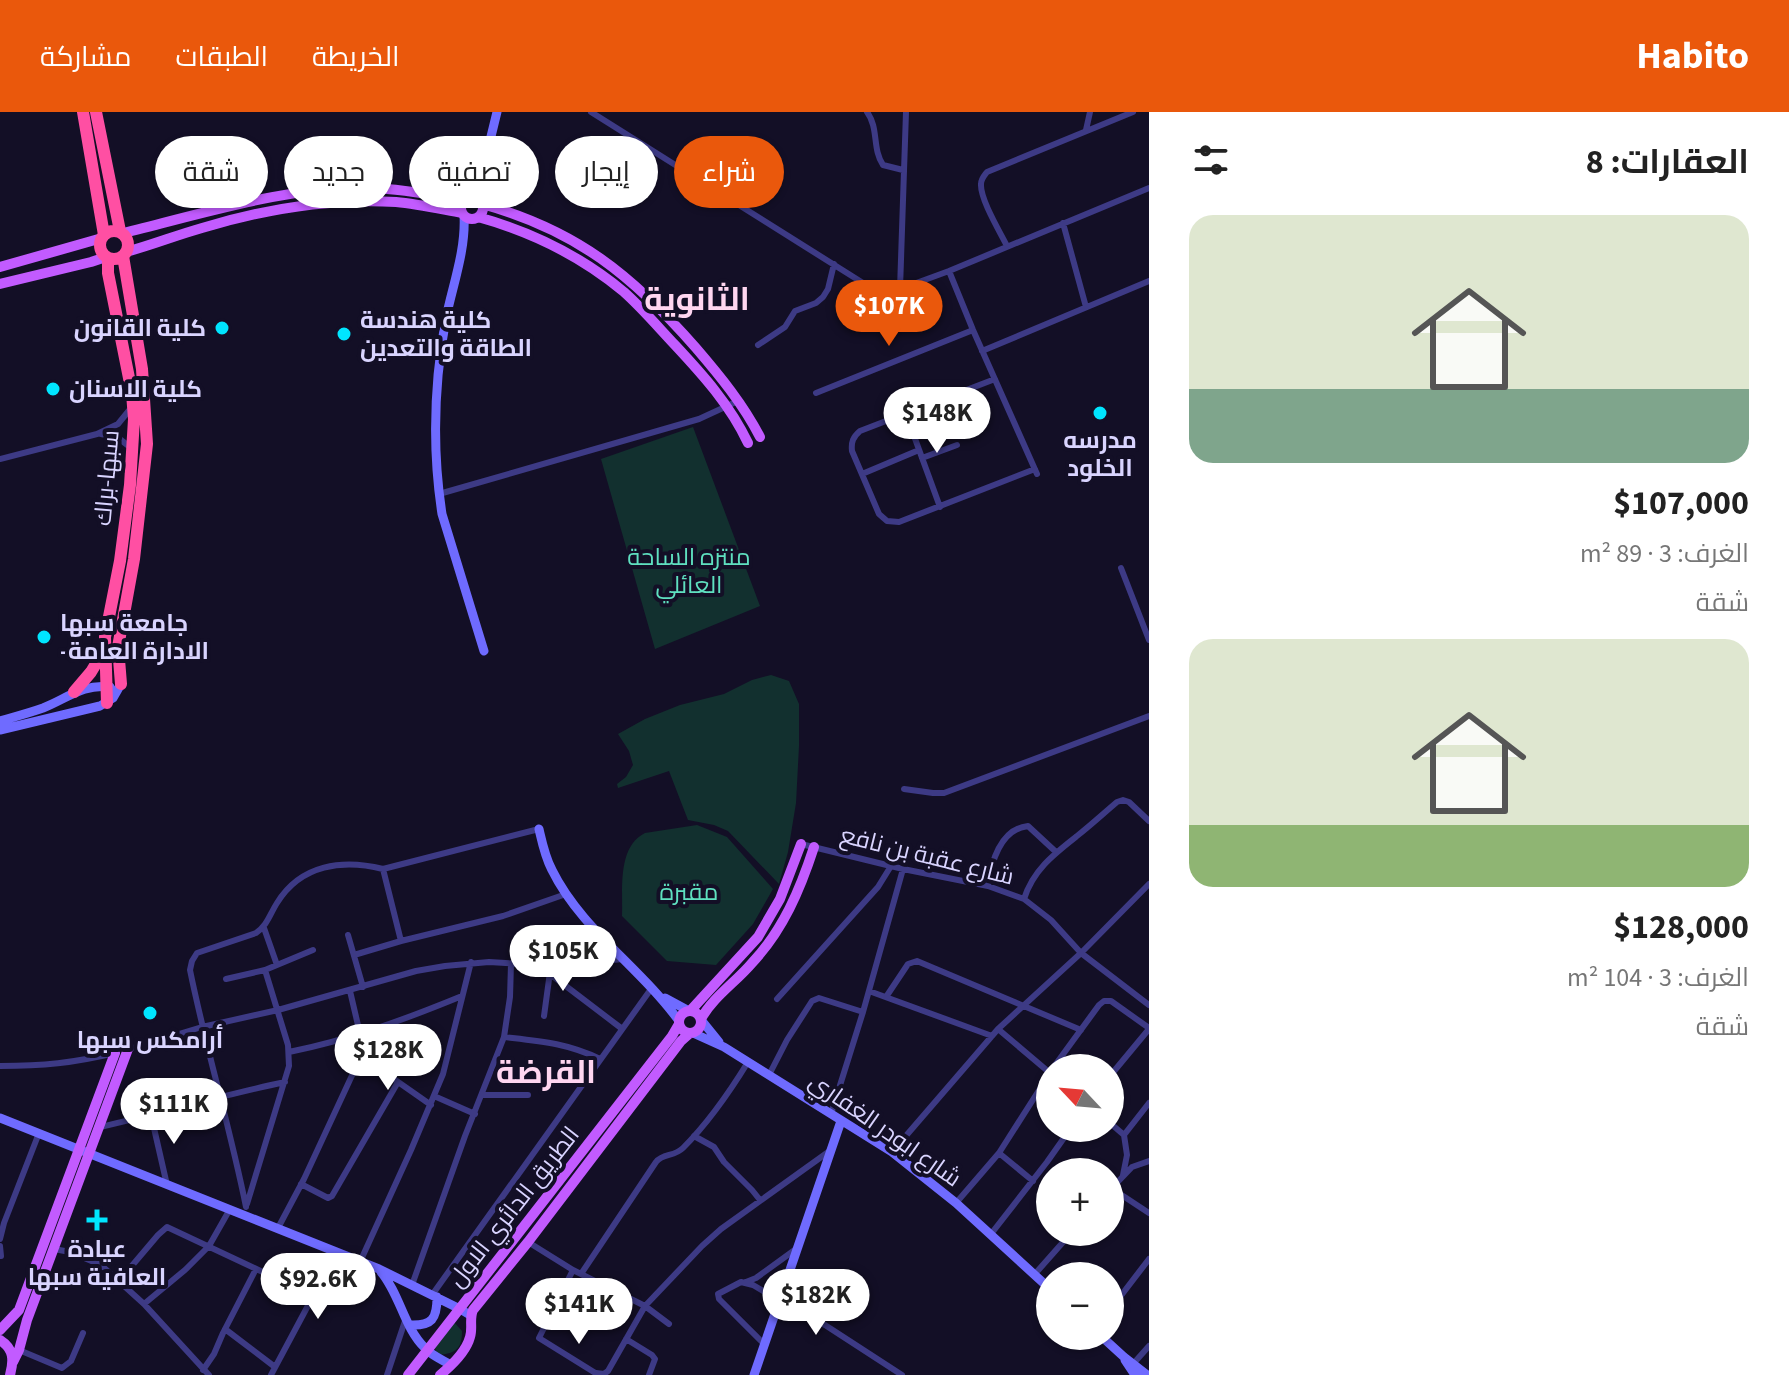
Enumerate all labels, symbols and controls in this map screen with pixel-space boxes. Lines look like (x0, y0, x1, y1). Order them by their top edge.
text: Habito (1636, 29, 1749, 83)
text: مشاركة (40, 37, 131, 77)
text: الطبقات (175, 37, 268, 77)
text: الخريطة (312, 37, 399, 77)
chip: شقة (155, 136, 268, 208)
chip: جديد (284, 136, 393, 208)
chip: تصفية (409, 136, 539, 208)
chip: إيجار (555, 136, 658, 208)
chip: شراء (674, 136, 784, 208)
icon: filters (1189, 138, 1233, 182)
text: العقارات: 8 (1586, 138, 1749, 187)
icon: home (1397, 267, 1541, 411)
district label: الثانوية (644, 277, 750, 323)
pin: $107K (833, 280, 945, 348)
text: $107K (854, 287, 924, 324)
place label: كلية هندسة الطاقة والتعدين (360, 303, 532, 366)
place label: كلية القانون (74, 311, 206, 346)
marker: كلية القانون (213, 319, 231, 337)
marker: كلية هندسة الطاقة والتعدين (335, 325, 353, 343)
place label: كلية الاسنان (69, 372, 202, 407)
marker: كلية الاسنان (44, 380, 62, 398)
pin: $148K (881, 387, 993, 455)
text: $148K (902, 394, 972, 431)
marker: مدرسه الخلود (1091, 404, 1109, 422)
place label: مدرسه الخلود (1063, 423, 1137, 486)
street label: سبها-براك (85, 429, 129, 527)
text: $107,000 (1613, 479, 1749, 528)
text: الغرف: 3 · 89 m² (1580, 535, 1749, 572)
park label: منتزه الساحة العائلي (627, 540, 751, 604)
text: شقة (1696, 584, 1749, 621)
place label: جامعة سبها -الادارة العامة (60, 606, 209, 669)
marker: جامعة سبها -الادارة العامة (35, 628, 53, 646)
icon: home (1397, 691, 1541, 835)
street label: شارع عقبة بن نافع (837, 818, 1017, 894)
park label: مقبرة (659, 875, 719, 910)
text: $128,000 (1613, 903, 1749, 952)
pin: $105K (507, 925, 619, 993)
text: $105K (528, 932, 598, 969)
text: الغرف: 3 · 104 m² (1567, 959, 1749, 996)
marker: أرامكس سبها (141, 1004, 159, 1022)
text: شقة (1696, 1008, 1749, 1045)
place label: أرامكس سبها (77, 1023, 223, 1058)
pin: $128K (332, 1024, 444, 1092)
text: $128K (353, 1031, 423, 1068)
district label: القرضة (496, 1050, 596, 1096)
north arrow (1036, 1054, 1124, 1142)
map controls (1036, 1054, 1124, 1350)
street label: شارع ابودر الغفاري (802, 1064, 968, 1196)
pin: $111K (118, 1078, 230, 1146)
text: $111K (139, 1085, 209, 1122)
street label: الطريق الدائري الاول (440, 1119, 588, 1295)
button: + (1036, 1158, 1124, 1246)
marker: عيادة العافية سبها (86, 1209, 108, 1231)
place label: عيادة العافية سبها (28, 1232, 166, 1295)
pin: $92.6K (253, 1253, 383, 1321)
text: $92.6K (279, 1260, 357, 1297)
button: − (1036, 1262, 1124, 1350)
pin: $182K (760, 1269, 872, 1337)
text: $182K (781, 1276, 851, 1313)
pin: $141K (523, 1278, 635, 1346)
text: $141K (544, 1285, 614, 1322)

